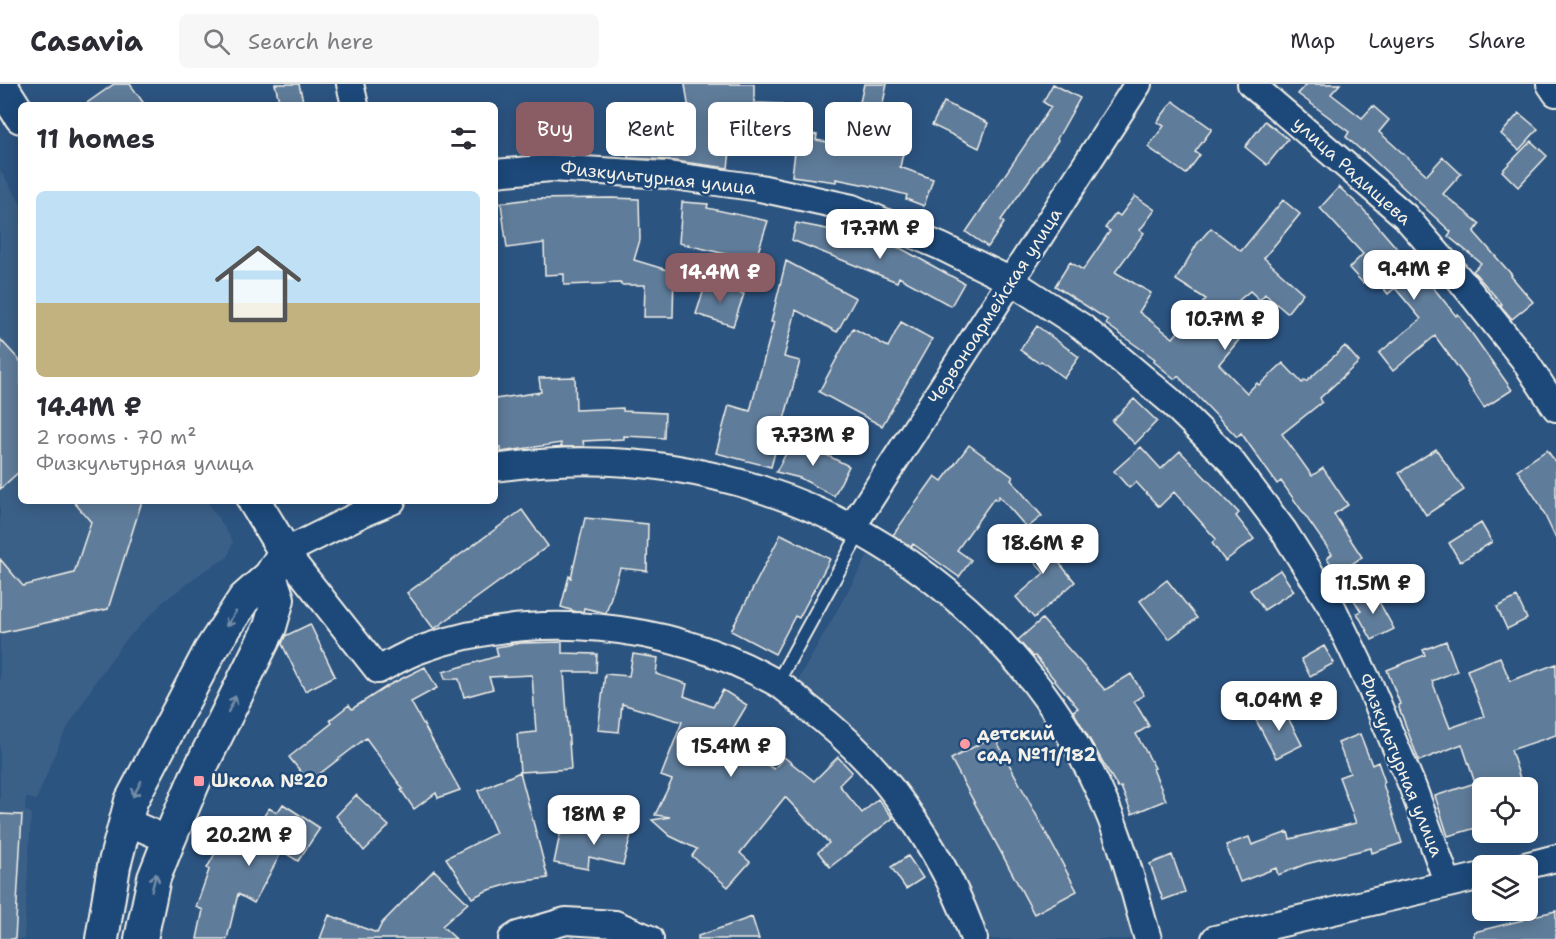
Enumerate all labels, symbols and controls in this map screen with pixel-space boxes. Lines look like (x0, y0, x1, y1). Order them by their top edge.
search box (179, 14, 599, 68)
text: Casavia (30, 22, 143, 60)
icon: search (200, 25, 233, 58)
text: Search here (248, 27, 374, 56)
text: Map (1290, 27, 1335, 55)
text: Layers (1368, 27, 1435, 55)
text: Share (1468, 27, 1526, 55)
chip: Buy (516, 102, 594, 156)
chip: Rent (606, 102, 696, 156)
chip: Filters (708, 102, 813, 156)
chip: New (825, 102, 912, 156)
street label: улица Радищева (1288, 111, 1416, 231)
text: 11 homes (36, 121, 155, 156)
icon: filters (447, 122, 480, 155)
street label: Физкультурная улица (559, 156, 757, 200)
street label: Червоноармейская улица (922, 203, 1068, 409)
pin: 17.7M ₽ (825, 209, 935, 260)
text: 17.7M ₽ (840, 215, 920, 241)
icon: home (204, 230, 312, 338)
pin: 9.4M ₽ (1365, 250, 1463, 301)
pin: 14.4M ₽ (665, 253, 775, 304)
text: 9.4M ₽ (1377, 256, 1451, 282)
text: 14.4M ₽ (679, 259, 761, 285)
pin: 10.7M ₽ (1170, 300, 1280, 351)
text: 10.7M ₽ (1185, 306, 1265, 332)
text: 14.4M ₽ (36, 389, 142, 424)
pin: 7.73M ₽ (758, 416, 868, 467)
text: 7.73M ₽ (771, 422, 855, 448)
text: 2 rooms · 70 m² (36, 424, 197, 450)
text: Физкультурная улица (36, 450, 254, 476)
pin: 18.6M ₽ (988, 524, 1098, 575)
text: 18.6M ₽ (1001, 530, 1085, 556)
pin: 11.5M ₽ (1318, 564, 1428, 615)
text: 11.5M ₽ (1335, 570, 1411, 596)
one-way arrow (225, 610, 237, 627)
street label: Физкультурная улица (1353, 670, 1449, 860)
pin: 9.04M ₽ (1224, 681, 1334, 732)
text: 9.04M ₽ (1235, 687, 1323, 713)
one-way arrow (227, 695, 238, 713)
place label: детский сад №11/182 (977, 722, 1097, 767)
pin: 15.4M ₽ (676, 727, 786, 778)
text: 15.4M ₽ (691, 733, 771, 759)
marker: детский сад №11/182 (958, 737, 972, 751)
place label: Школа №20 (211, 769, 328, 793)
marker: Школа №20 (192, 774, 206, 788)
map controls (1472, 777, 1538, 921)
button: locate (1472, 777, 1538, 843)
one-way arrow (131, 780, 142, 798)
pin: 18M ₽ (552, 795, 636, 846)
text: 18M ₽ (562, 801, 626, 827)
pin: 20.2M ₽ (194, 816, 304, 867)
text: 20.2M ₽ (205, 822, 293, 848)
button: layers (1472, 855, 1538, 921)
one-way arrow (149, 873, 160, 892)

